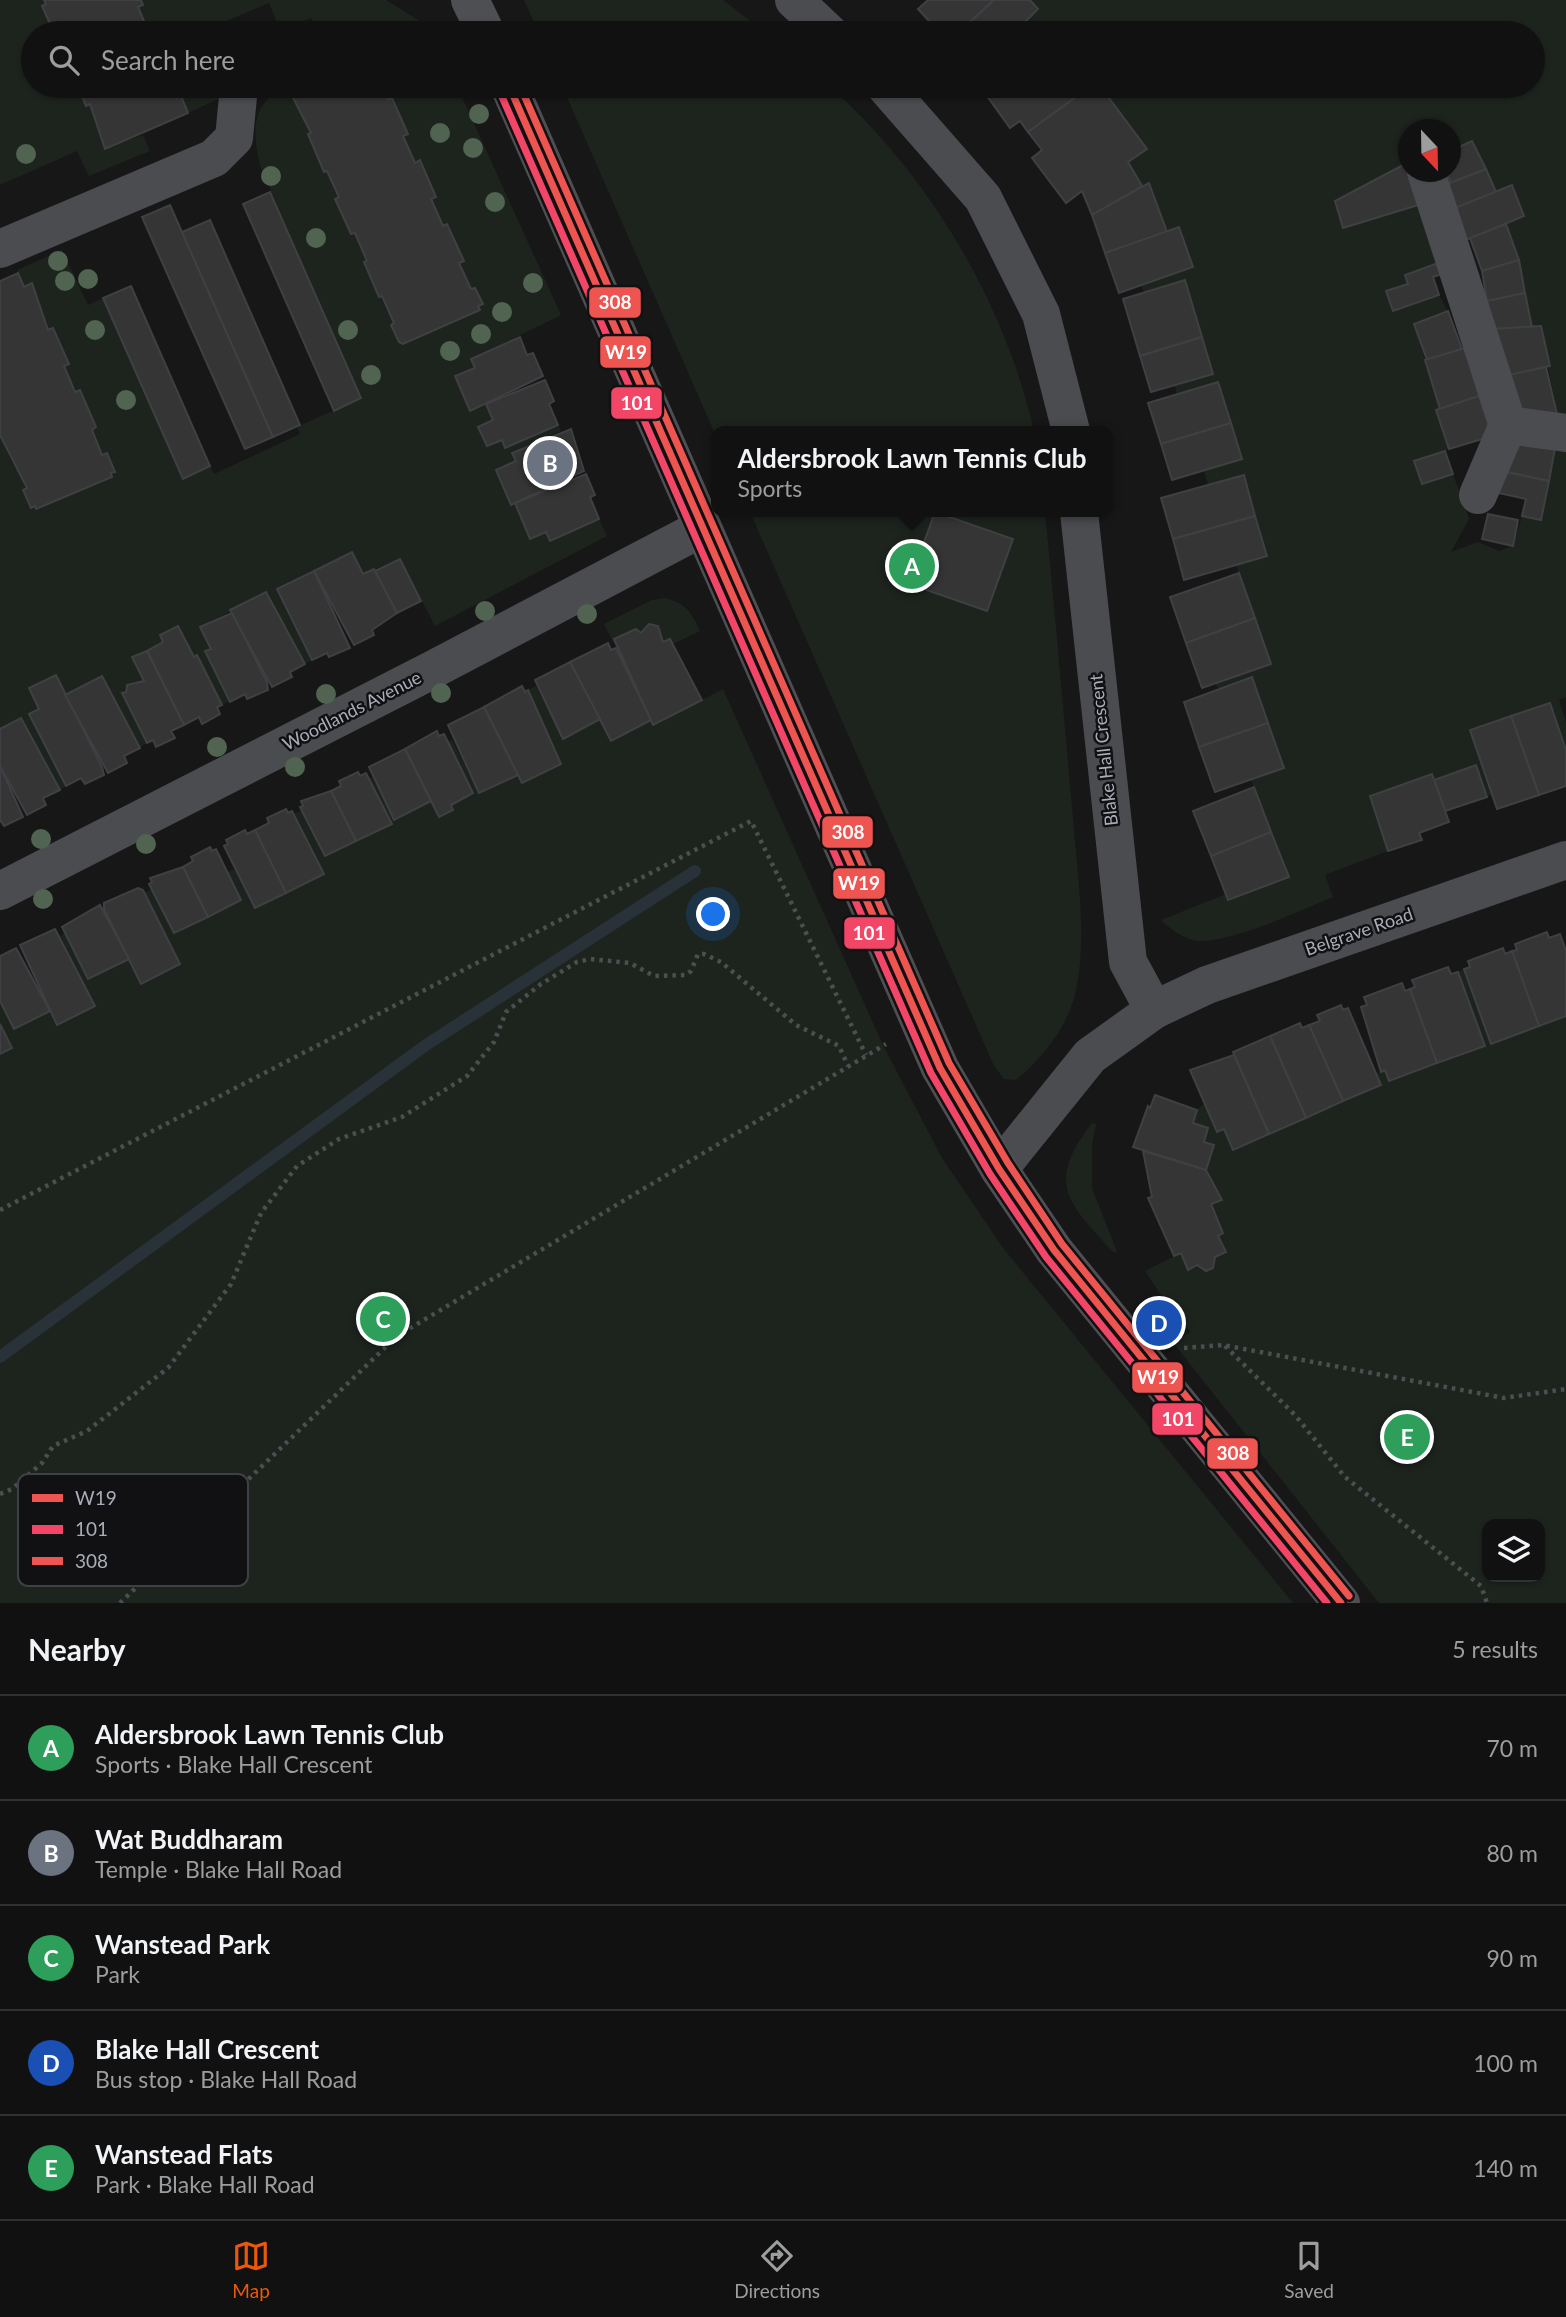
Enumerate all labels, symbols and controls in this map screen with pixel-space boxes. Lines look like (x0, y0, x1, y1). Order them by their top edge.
search box (21, 21, 1545, 98)
icon: search (45, 41, 83, 79)
text: Search here (101, 44, 235, 76)
north arrow (1398, 119, 1461, 182)
line badge: 308 (588, 286, 642, 319)
text: 308 (598, 290, 632, 313)
line badge: W19 (599, 335, 652, 369)
text: W19 (605, 340, 647, 363)
line badge: 101 (610, 386, 663, 420)
text: 101 (620, 391, 654, 414)
popup (711, 426, 1113, 517)
pin: B (527, 437, 573, 489)
text: Aldersbrook Lawn Tennis Club (737, 442, 1087, 474)
text: Sports (737, 474, 802, 502)
pin: A (889, 540, 935, 592)
street label: Woodlands Avenue (278, 666, 425, 755)
street label: Blake Hall Crescent (1084, 672, 1122, 827)
line badge: 308 (821, 815, 874, 849)
text: 308 (831, 820, 865, 843)
line badge: W19 (832, 867, 886, 900)
text: W19 (838, 871, 880, 894)
your location (696, 897, 730, 931)
street label: Belgrave Road (1302, 902, 1416, 960)
line badge: 101 (843, 916, 896, 950)
text: 101 (852, 921, 886, 944)
pin: C (360, 1293, 406, 1345)
pin: D (1136, 1297, 1182, 1349)
line badge: W19 (1131, 1361, 1184, 1394)
text: W19 (1137, 1365, 1179, 1388)
line badge: 101 (1151, 1402, 1204, 1436)
text: 101 (1161, 1407, 1195, 1430)
pin: E (1384, 1411, 1430, 1463)
line badge: 308 (1206, 1437, 1259, 1470)
text: 308 (1216, 1441, 1250, 1464)
legend (18, 1474, 248, 1586)
text: W19 (75, 1486, 117, 1509)
text: 101 (75, 1517, 108, 1540)
map controls (1482, 1519, 1545, 1582)
button: layers (1482, 1519, 1545, 1582)
text: 308 (75, 1549, 108, 1572)
text: Nearby (28, 1631, 126, 1667)
text: 5 results (1452, 1635, 1538, 1663)
text: Aldersbrook Lawn Tennis Club (95, 1718, 444, 1750)
text: A (43, 1734, 59, 1762)
text: 70 m (1487, 1734, 1538, 1762)
text: Sports · Blake Hall Crescent (95, 1750, 373, 1778)
text: Wat Buddharam (95, 1823, 283, 1855)
text: B (43, 1839, 59, 1867)
text: 80 m (1487, 1839, 1538, 1867)
text: Temple · Blake Hall Road (95, 1855, 342, 1883)
text: Wanstead Park (95, 1928, 270, 1960)
text: C (43, 1944, 59, 1972)
text: 90 m (1487, 1944, 1538, 1972)
text: Park (95, 1960, 140, 1988)
text: Blake Hall Crescent (95, 2033, 319, 2065)
text: D (42, 2049, 60, 2077)
text: 100 m (1473, 2049, 1538, 2077)
text: Bus stop · Blake Hall Road (95, 2065, 357, 2093)
text: Wanstead Flats (95, 2138, 273, 2170)
text: E (44, 2154, 58, 2182)
text: 140 m (1473, 2154, 1538, 2182)
text: Park · Blake Hall Road (95, 2170, 315, 2198)
tab: Map (232, 2237, 270, 2302)
tab: Directions (734, 2237, 820, 2302)
tab: Saved (1284, 2237, 1334, 2302)

